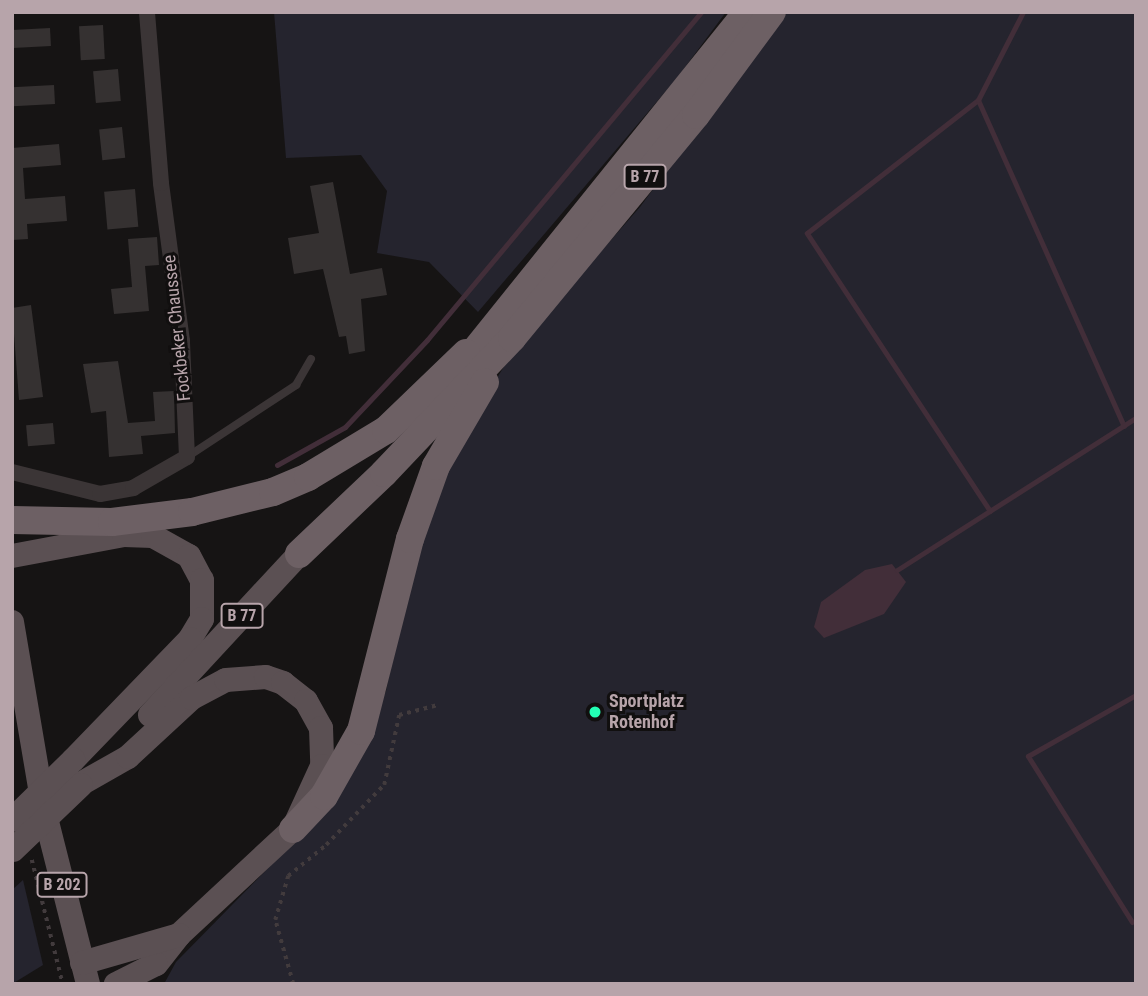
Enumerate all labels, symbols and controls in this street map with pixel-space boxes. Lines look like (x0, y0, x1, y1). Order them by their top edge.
road number: B 77 (622, 164, 668, 190)
street label: Fockbeker Chaussee (159, 254, 195, 402)
road number: B 77 (219, 604, 265, 628)
place label: Sportplatz Rotenhof (609, 691, 684, 734)
marker: Sportplatz Rotenhof (587, 704, 603, 720)
road number: B 202 (36, 872, 88, 898)

